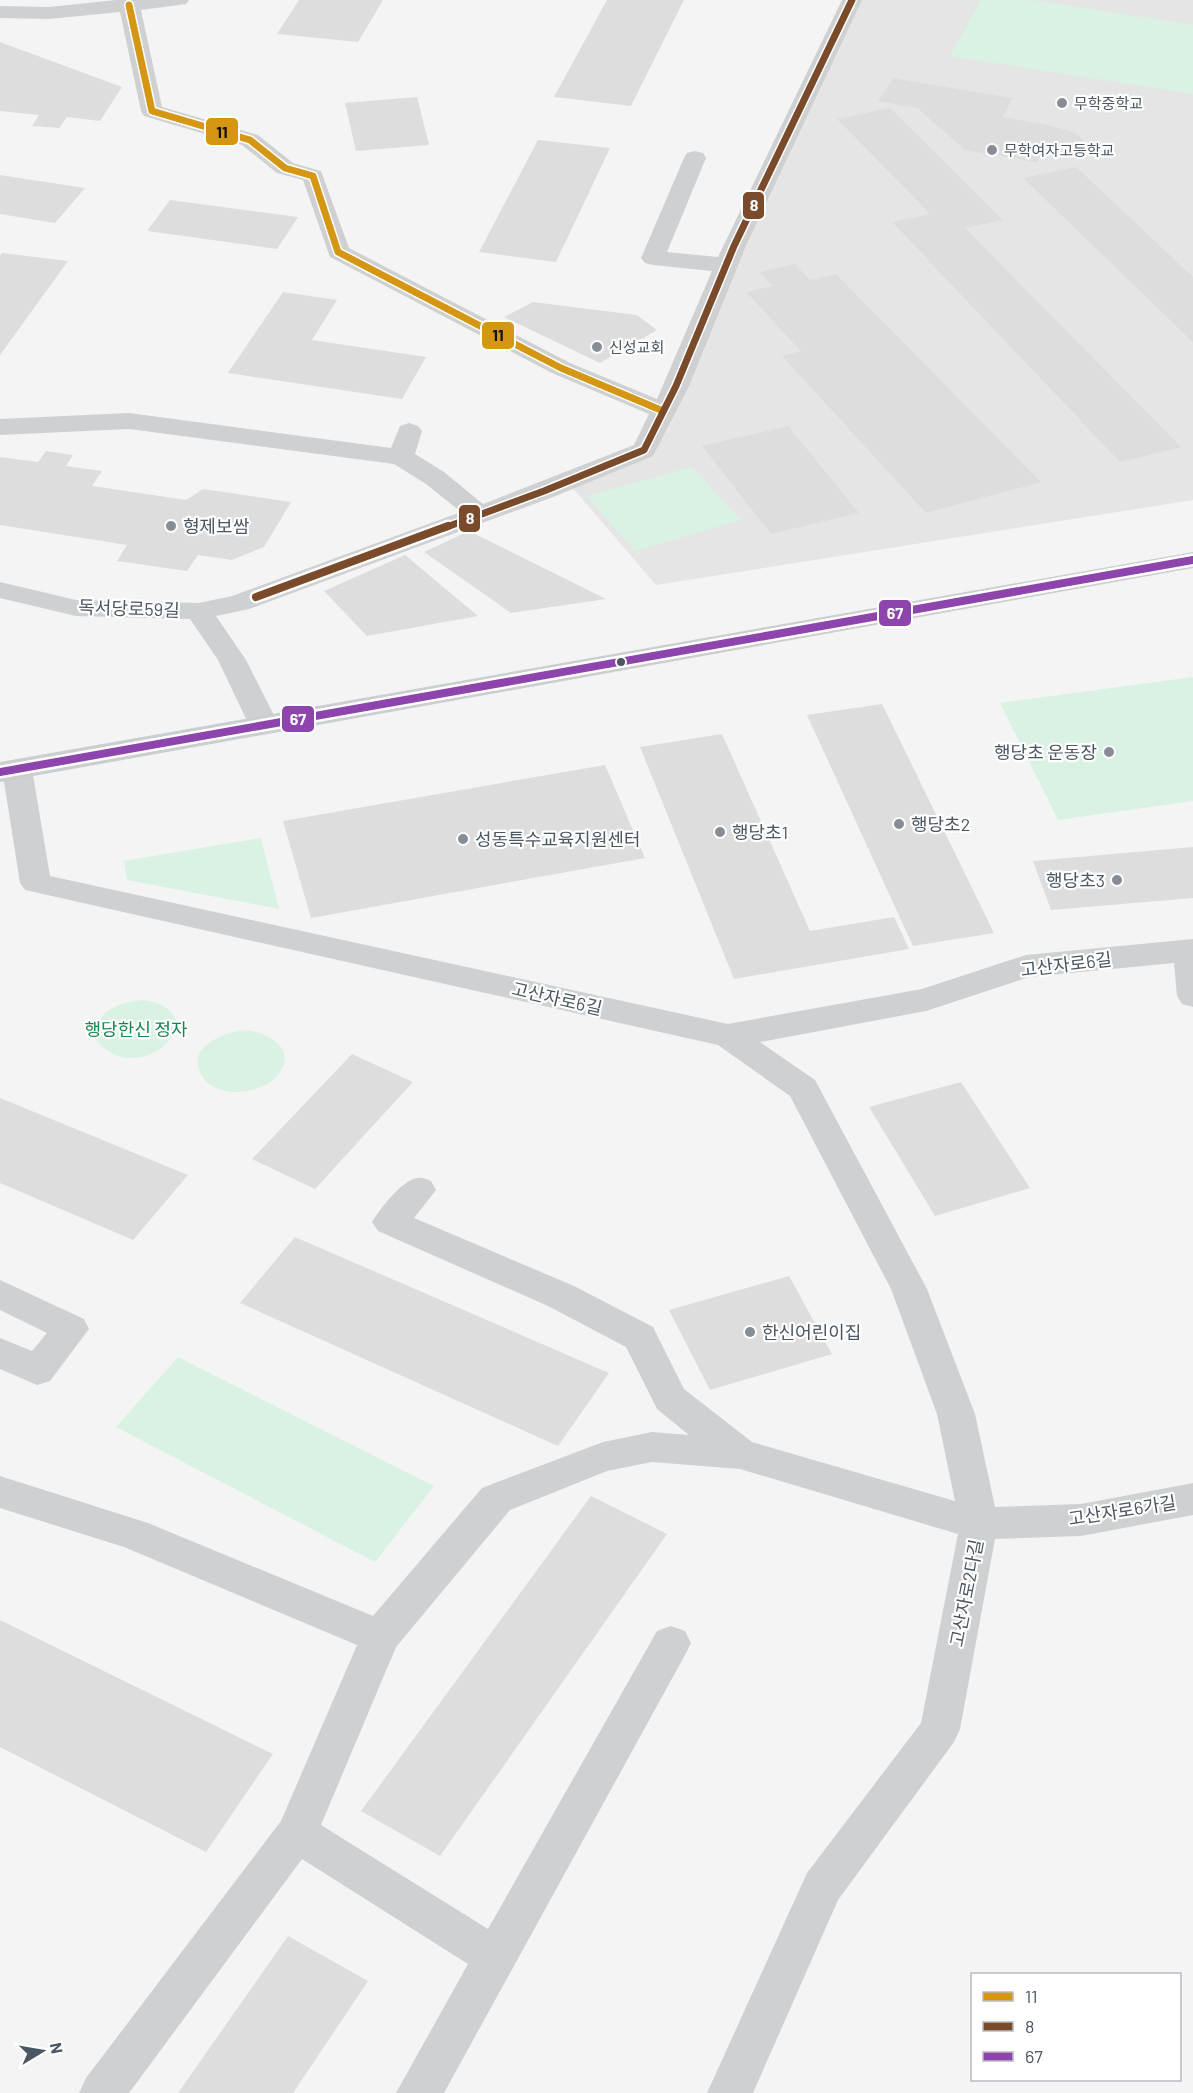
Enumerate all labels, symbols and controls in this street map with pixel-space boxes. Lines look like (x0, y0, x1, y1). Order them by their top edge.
place label: 무학중학교 (1074, 94, 1143, 112)
marker: 무학중학교 (1055, 96, 1069, 110)
line badge: 11 (205, 117, 239, 146)
text: 11 (216, 122, 228, 141)
place label: 무학여자고등학교 (1004, 141, 1114, 159)
marker: 무학여자고등학교 (985, 143, 999, 157)
line badge: 8 (742, 191, 765, 220)
text: 8 (750, 195, 759, 214)
line badge: 11 (481, 321, 515, 350)
text: 11 (492, 325, 504, 344)
place label: 신성교회 (609, 338, 664, 356)
marker: 신성교회 (590, 340, 604, 354)
line badge: 8 (458, 504, 481, 533)
text: 8 (466, 508, 475, 527)
place label: 형제보쌈 (183, 515, 249, 537)
marker: 형제보쌈 (164, 519, 178, 533)
street label: 독서당로59길 (78, 595, 180, 621)
line badge: 67 (878, 599, 912, 627)
text: 67 (887, 603, 903, 622)
unlabelled marker (615, 656, 627, 668)
line badge: 67 (281, 705, 315, 733)
text: 67 (290, 709, 306, 728)
place label: 행당초 운동장 (994, 741, 1097, 763)
marker: 행당초 운동장 (1102, 745, 1116, 759)
place label: 행당초2 (911, 813, 970, 835)
marker: 행당초2 (892, 817, 906, 831)
place label: 행당초1 (732, 821, 788, 843)
marker: 행당초1 (713, 825, 727, 839)
place label: 성동특수교육지원센터 (475, 828, 641, 850)
marker: 성동특수교육지원센터 (456, 832, 470, 846)
place label: 행당초3 (1046, 869, 1105, 891)
marker: 행당초3 (1110, 873, 1124, 887)
street label: 고산자로6길 (1019, 947, 1113, 981)
street label: 고산자로6길 (510, 977, 604, 1019)
park label: 행당한신 정자 (85, 1018, 188, 1040)
place label: 한신어린이집 (762, 1321, 861, 1343)
marker: 한신어린이집 (743, 1325, 757, 1339)
street label: 고산자로6가길 (1067, 1491, 1177, 1529)
street label: 고산자로2다길 (945, 1537, 987, 1649)
legend (971, 1973, 1181, 2081)
text: 11 (1025, 1985, 1038, 2007)
text: 8 (1025, 2015, 1034, 2037)
north arrow (12, 2021, 72, 2081)
text: N (47, 2041, 68, 2055)
text: 67 (1025, 2045, 1043, 2067)

